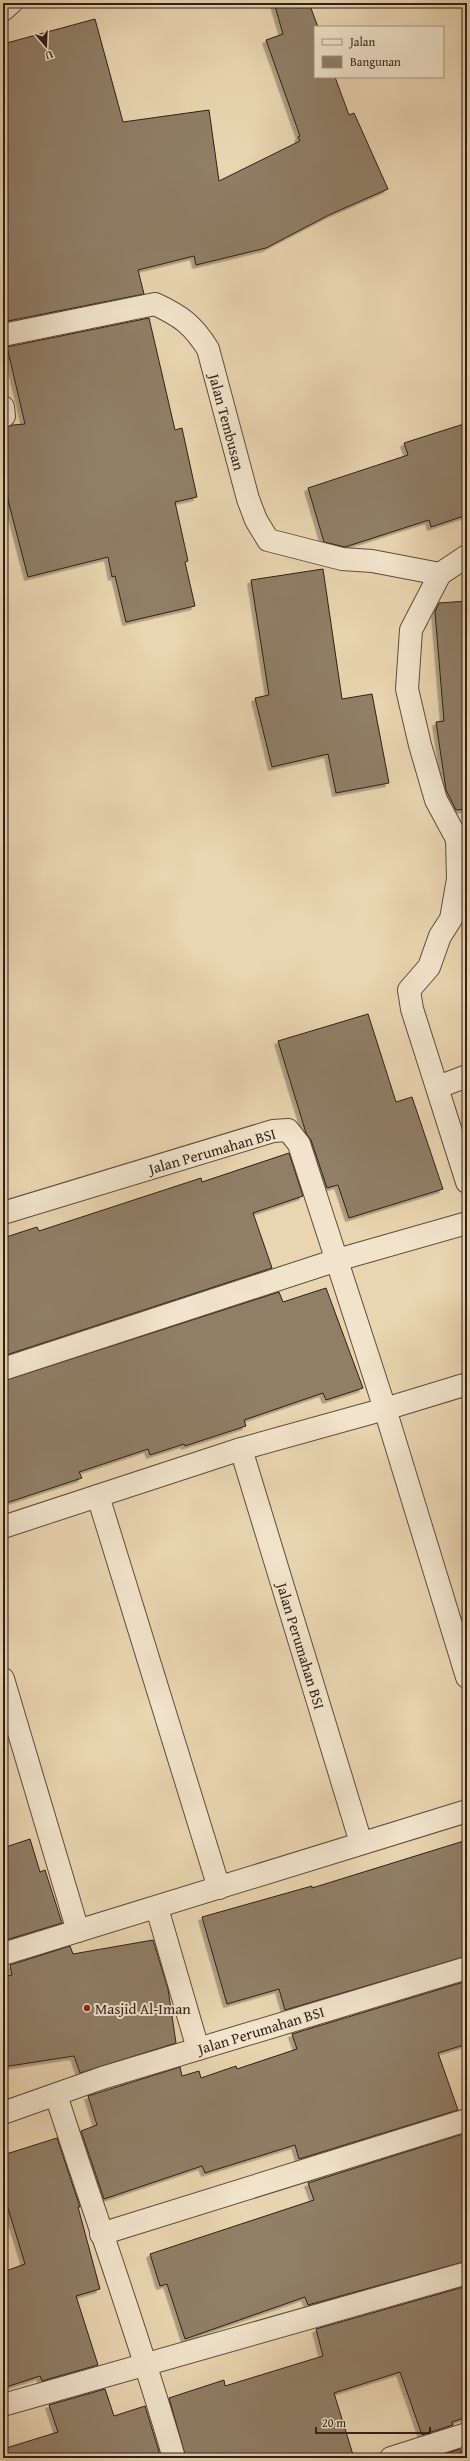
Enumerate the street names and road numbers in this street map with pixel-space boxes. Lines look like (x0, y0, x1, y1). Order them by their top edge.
street label: Jalan Tembusan (203, 369, 250, 473)
street label: Jalan Perumahan BSI (144, 1123, 278, 1180)
street label: Jalan Perumahan BSI (271, 1578, 330, 1712)
street label: Jalan Perumahan BSI (193, 2001, 327, 2060)

